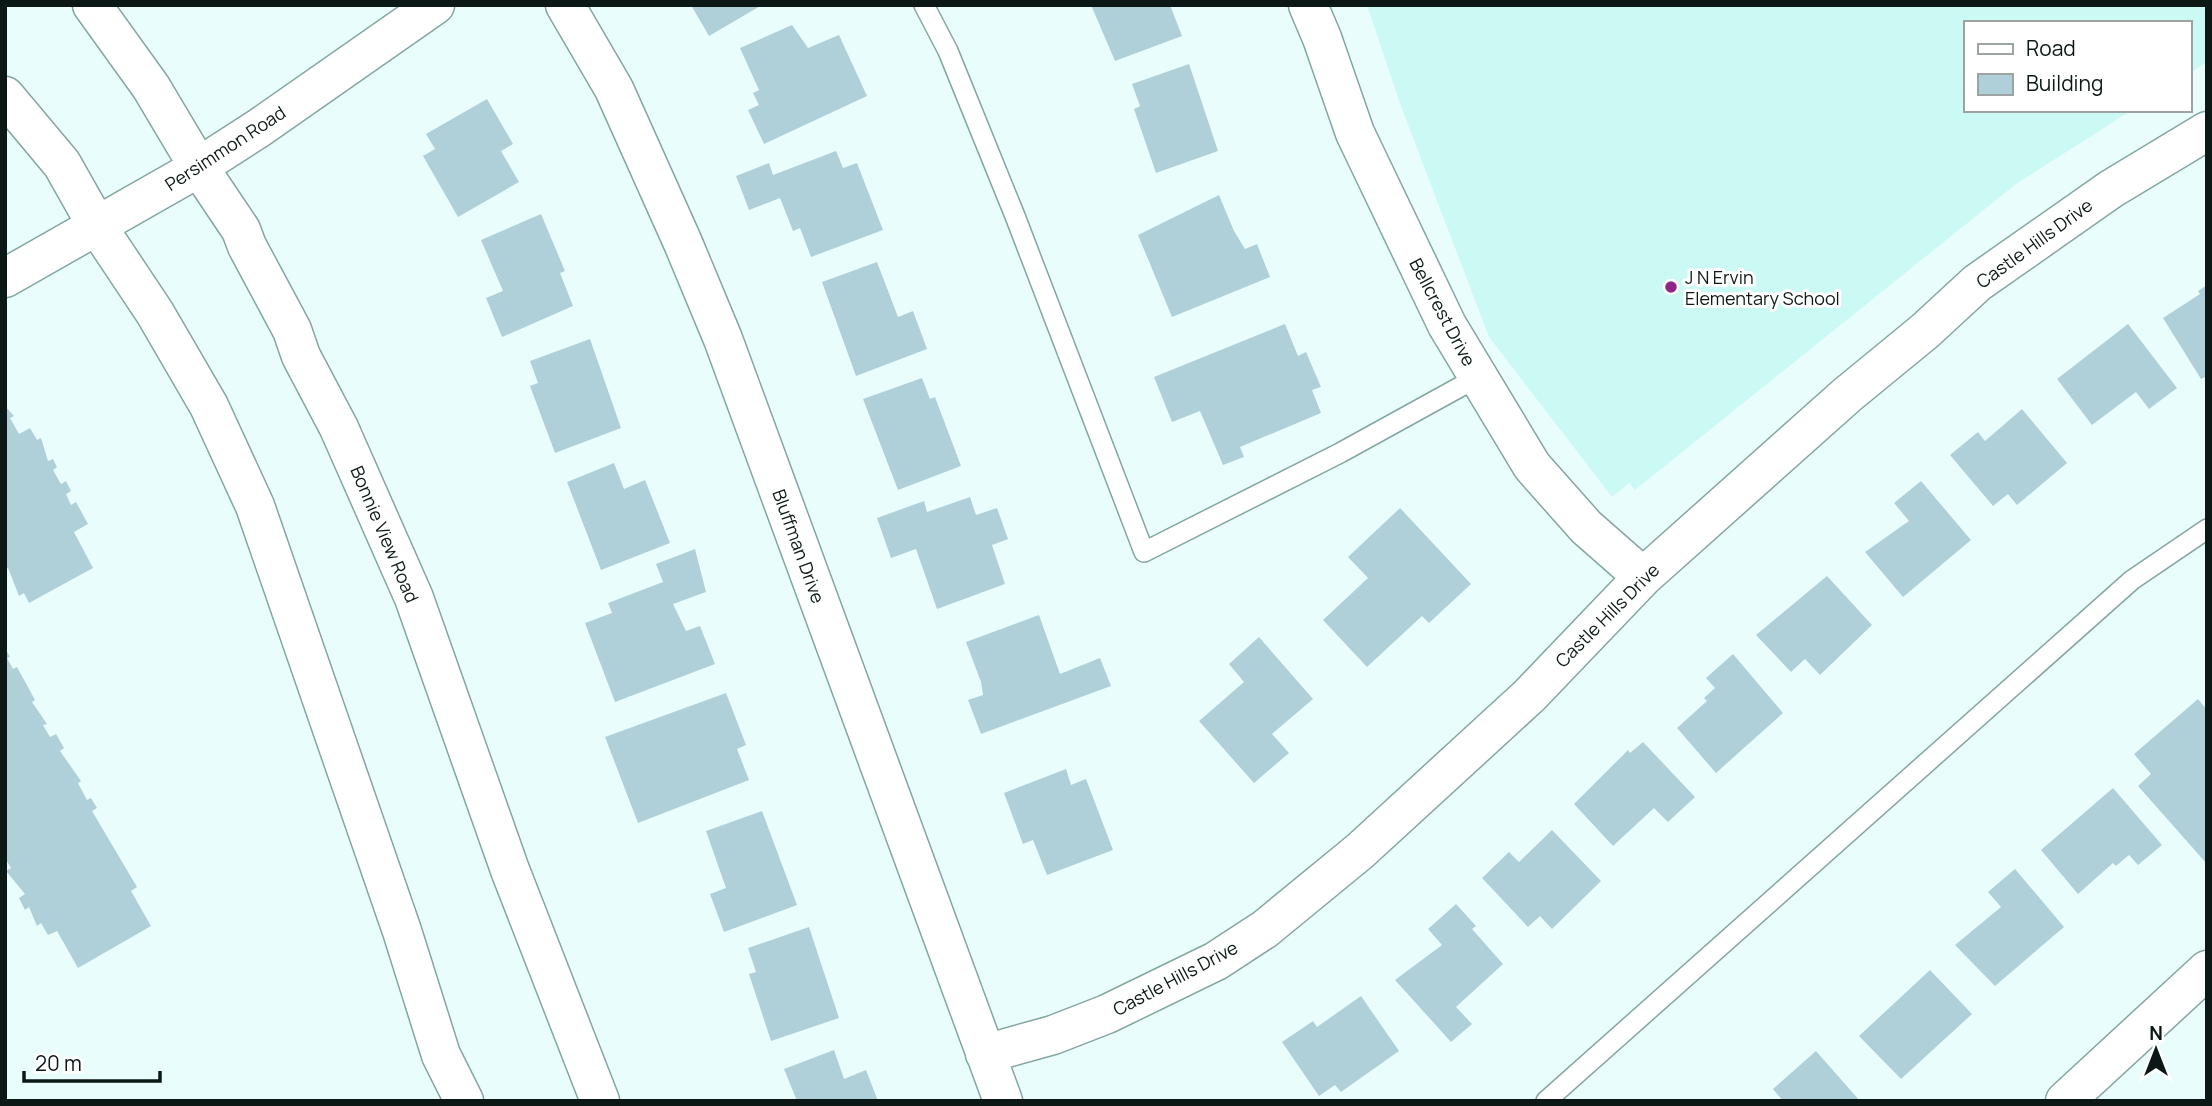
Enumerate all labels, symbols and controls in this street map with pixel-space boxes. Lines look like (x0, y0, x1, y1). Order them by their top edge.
legend (1964, 21, 2191, 112)
text: Road (2026, 34, 2076, 62)
text: Building (2026, 69, 2103, 97)
street label: Persimmon Road (160, 100, 290, 196)
street label: Castle Hills Drive (1971, 193, 2097, 293)
street label: Bellcrest Drive (1404, 254, 1482, 370)
place label: J N Ervin Elementary School (1685, 265, 1840, 310)
marker: J N Ervin Elementary School (1663, 279, 1679, 295)
street label: Bonnie View Road (345, 462, 425, 606)
street label: Bluffman Drive (767, 486, 831, 606)
street label: Castle Hills Drive (1550, 558, 1664, 672)
street label: Castle Hills Drive (1108, 935, 1242, 1021)
north arrow (2121, 1015, 2191, 1085)
text: N (2149, 1020, 2163, 1046)
scale bar (24, 1040, 161, 1084)
text: 20 m (35, 1049, 82, 1077)

